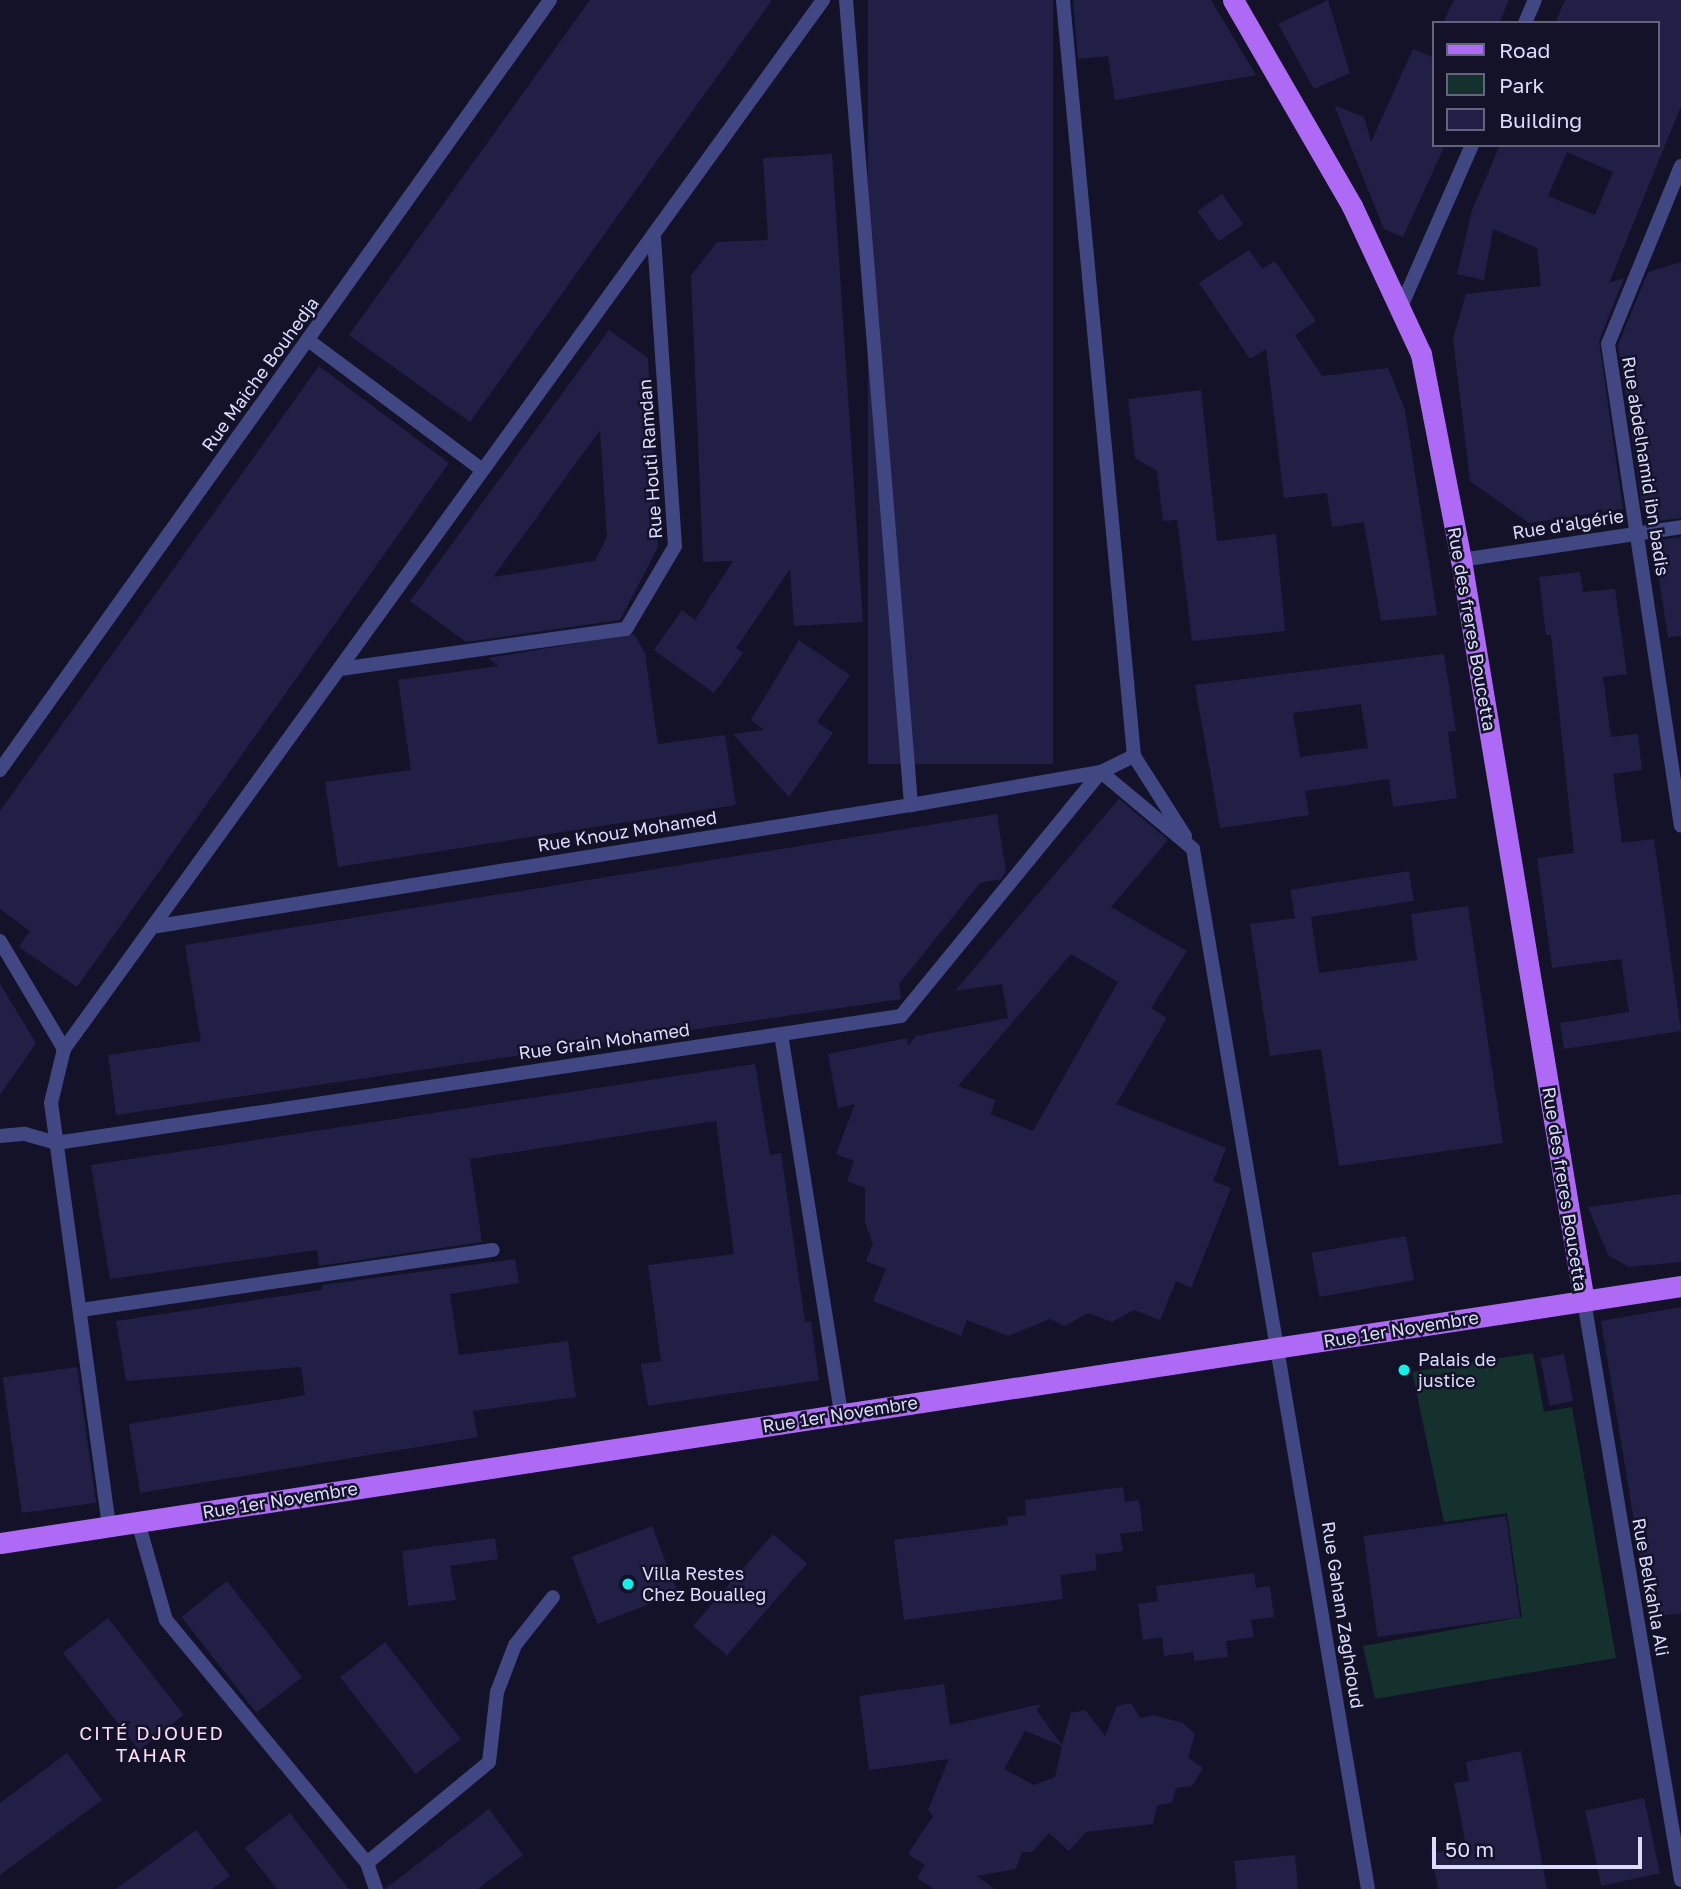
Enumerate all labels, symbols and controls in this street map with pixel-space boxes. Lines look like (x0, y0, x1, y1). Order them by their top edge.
legend (1432, 21, 1660, 147)
text: Road (1499, 37, 1550, 63)
text: Park (1499, 72, 1544, 98)
text: Building (1499, 107, 1582, 133)
street label: Rue Maiche Bouhedja (197, 293, 323, 455)
street label: Rue abdelhamid ibn badis (1618, 355, 1674, 577)
street label: Rue Houti Ramdan (634, 378, 666, 540)
street label: Rue d'algérie (1511, 505, 1625, 543)
street label: Rue des freres Boucetta (1443, 525, 1501, 733)
street label: Rue Knouz Mohamed (536, 806, 718, 856)
street label: Rue Grain Mohamed (517, 1018, 691, 1064)
street label: Rue des freres Boucetta (1538, 1085, 1592, 1293)
street label: Rue 1er Novembre (1322, 1306, 1480, 1352)
place label: Palais de justice (1418, 1349, 1496, 1392)
marker: Palais de justice (1396, 1362, 1412, 1378)
street label: Rue 1er Novembre (761, 1391, 919, 1437)
street label: Rue 1er Novembre (201, 1477, 359, 1523)
street label: Rue Belkahla Ali (1628, 1516, 1674, 1658)
street label: Rue Gaham Zaghdoud (1318, 1520, 1368, 1710)
place label: Villa Restes Chez Boualleg (642, 1563, 766, 1606)
marker: Villa Restes Chez Boualleg (620, 1576, 636, 1592)
district label: CITÉ DJOUED TAHAR (81, 1722, 223, 1766)
scale bar (1436, 1822, 1646, 1866)
text: 50 m (1445, 1836, 1494, 1862)

